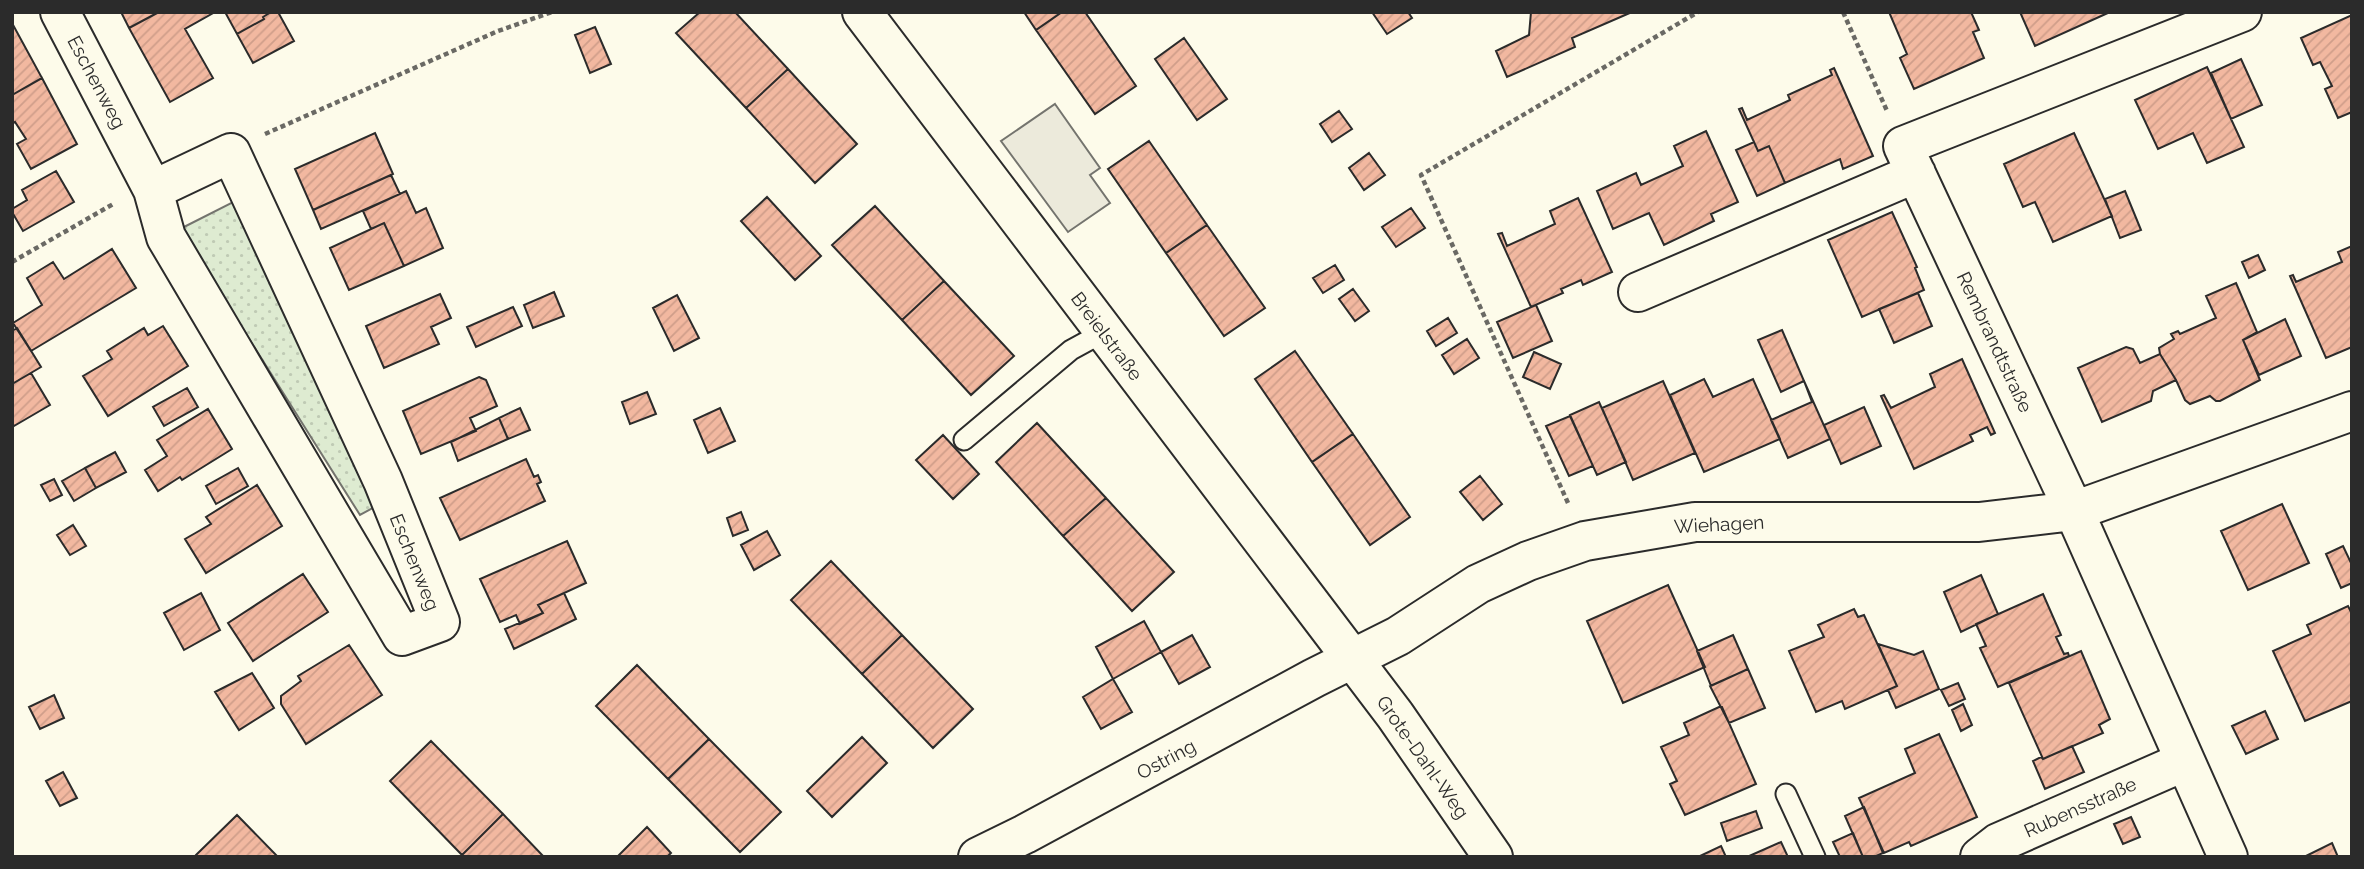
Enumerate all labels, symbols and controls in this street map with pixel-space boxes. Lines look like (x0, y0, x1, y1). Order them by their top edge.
street label: Eschenweg (63, 32, 131, 132)
street label: Rembrandtstraße (1953, 268, 2037, 416)
street label: Breielstraße (1067, 288, 1147, 384)
street label: Eschenweg (386, 510, 444, 614)
street label: Wiehagen (1673, 511, 1765, 537)
street label: Grote-Dahl-Weg (1372, 691, 1474, 823)
street label: Ostring (1133, 734, 1199, 784)
street label: Rubensstraße (2020, 772, 2140, 842)

